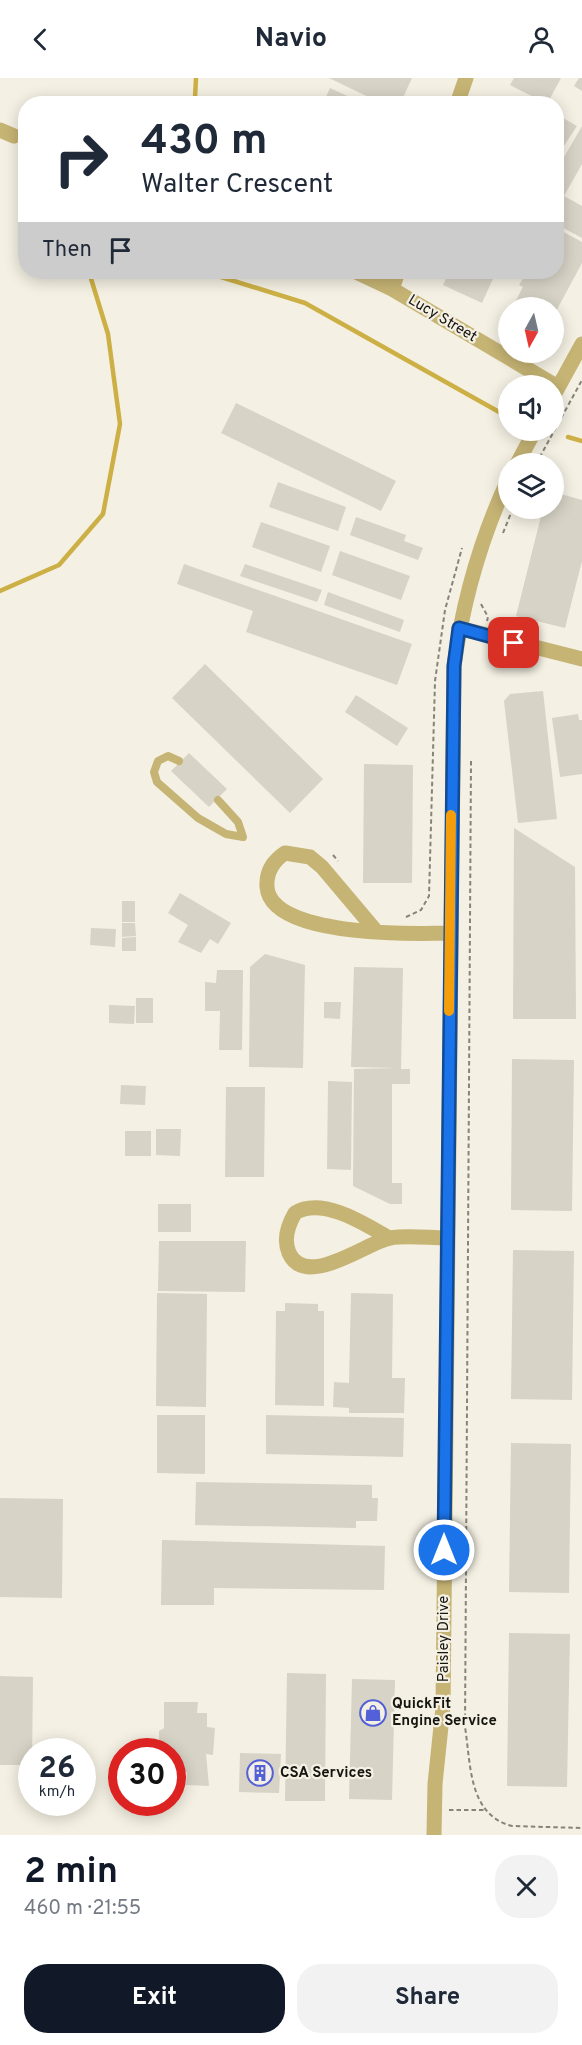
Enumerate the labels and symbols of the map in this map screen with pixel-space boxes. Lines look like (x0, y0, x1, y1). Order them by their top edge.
street label: Lucy Street (404, 291, 480, 347)
north arrow (498, 297, 564, 363)
pin (488, 617, 539, 668)
position arrow (412, 1518, 476, 1582)
street label: Paisley Drive (435, 1596, 454, 1682)
place label: QuickFit Engine Service (392, 1695, 497, 1731)
shop icon: QuickFit Engine Service (358, 1698, 388, 1728)
speed limit sign: 30 (108, 1738, 186, 1816)
building icon: CSA Services (245, 1758, 275, 1788)
place label: CSA Services (280, 1764, 372, 1783)

